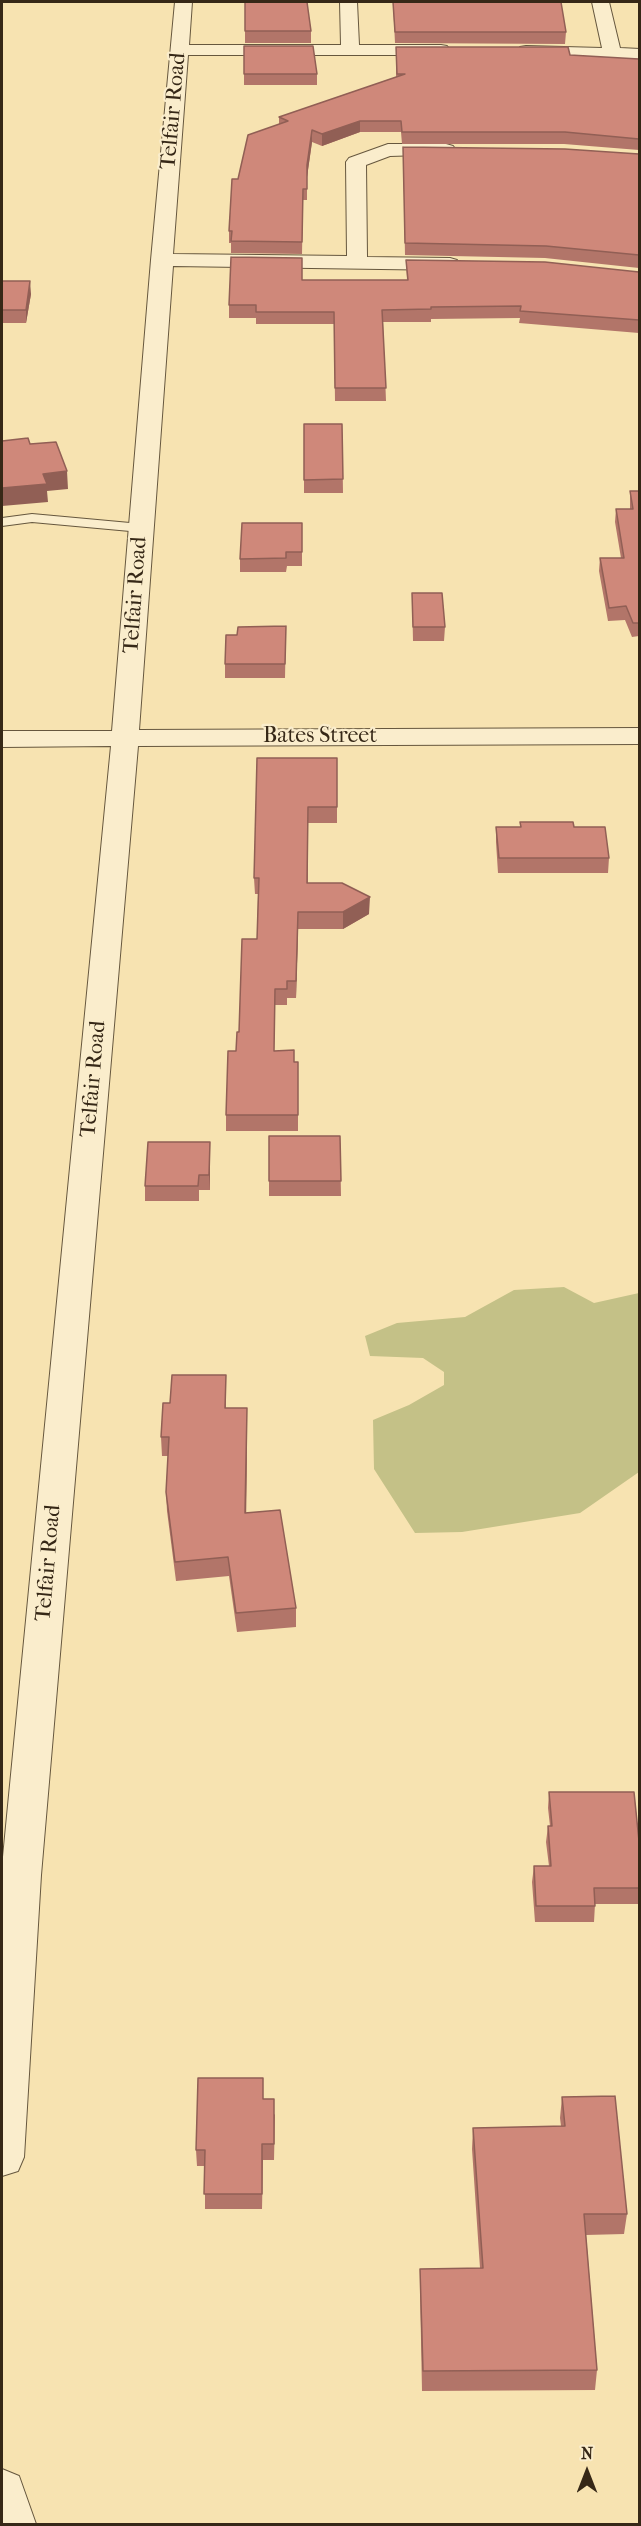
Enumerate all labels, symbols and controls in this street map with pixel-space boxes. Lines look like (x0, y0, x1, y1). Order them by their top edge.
street label: Telfair Road (156, 52, 192, 170)
street label: Telfair Road (119, 536, 153, 654)
street label: Bates Street (263, 724, 377, 750)
street label: Telfair Road (76, 1020, 112, 1138)
street label: Telfair Road (31, 1504, 67, 1622)
north arrow (557, 2442, 617, 2502)
text: N (581, 2444, 593, 2463)

